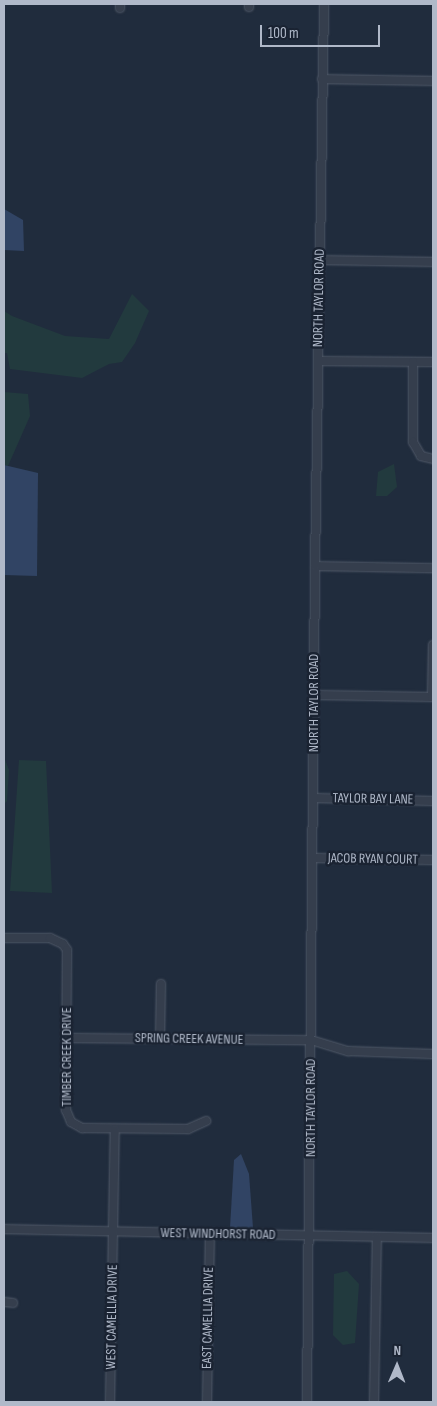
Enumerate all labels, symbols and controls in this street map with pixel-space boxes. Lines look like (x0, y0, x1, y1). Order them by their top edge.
scale bar (262, 15, 382, 47)
text: 100 m (268, 24, 299, 43)
street label: NORTH TAYLOR ROAD (310, 249, 328, 347)
street label: NORTH TAYLOR ROAD (306, 654, 322, 752)
street label: TAYLOR BAY LANE (332, 790, 414, 808)
street label: JACOB RYAN COURT (328, 850, 418, 868)
street label: TIMBER CREEK DRIVE (59, 1007, 75, 1107)
street label: SPRING CREEK AVENUE (135, 1030, 243, 1048)
street label: NORTH TAYLOR ROAD (303, 1059, 319, 1157)
street label: WEST WINDHORST ROAD (160, 1225, 276, 1243)
street label: WEST CAMELLIA DRIVE (103, 1264, 121, 1370)
street label: EAST CAMELLIA DRIVE (199, 1267, 217, 1369)
north arrow (372, 1341, 422, 1391)
text: N (393, 1342, 401, 1359)

